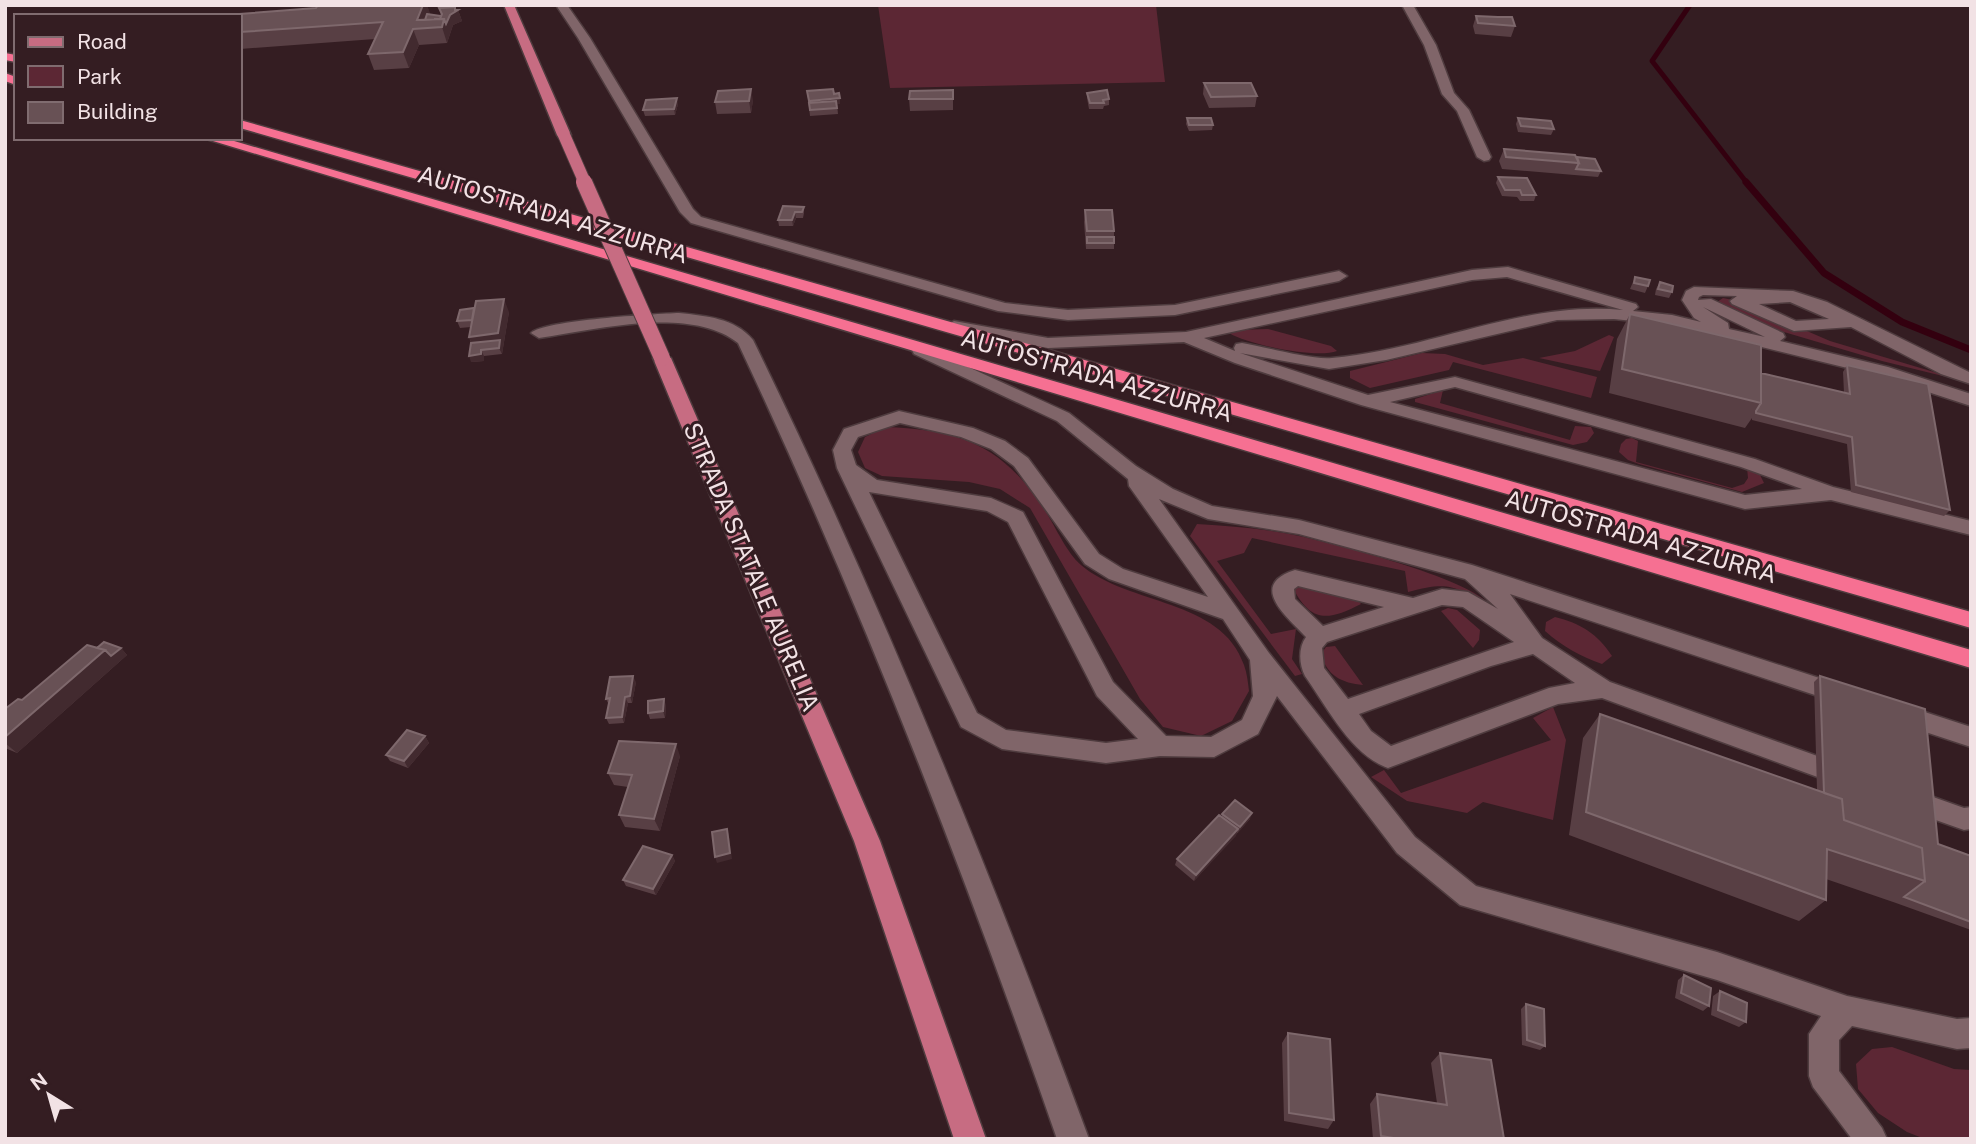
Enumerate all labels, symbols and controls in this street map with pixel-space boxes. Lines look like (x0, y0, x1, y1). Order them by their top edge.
legend (14, 14, 242, 140)
text: Road (77, 29, 127, 54)
text: Park (77, 64, 122, 89)
text: Building (77, 99, 158, 124)
street label: AUTOSTRADA AZZURRA (415, 160, 692, 269)
street label: AUTOSTRADA AZZURRA (958, 323, 1236, 427)
street label: STRADA STATALE AURELIA (678, 418, 825, 715)
street label: AUTOSTRADA AZZURRA (1502, 484, 1780, 588)
north arrow (14, 1060, 84, 1130)
text: N (26, 1068, 51, 1095)

